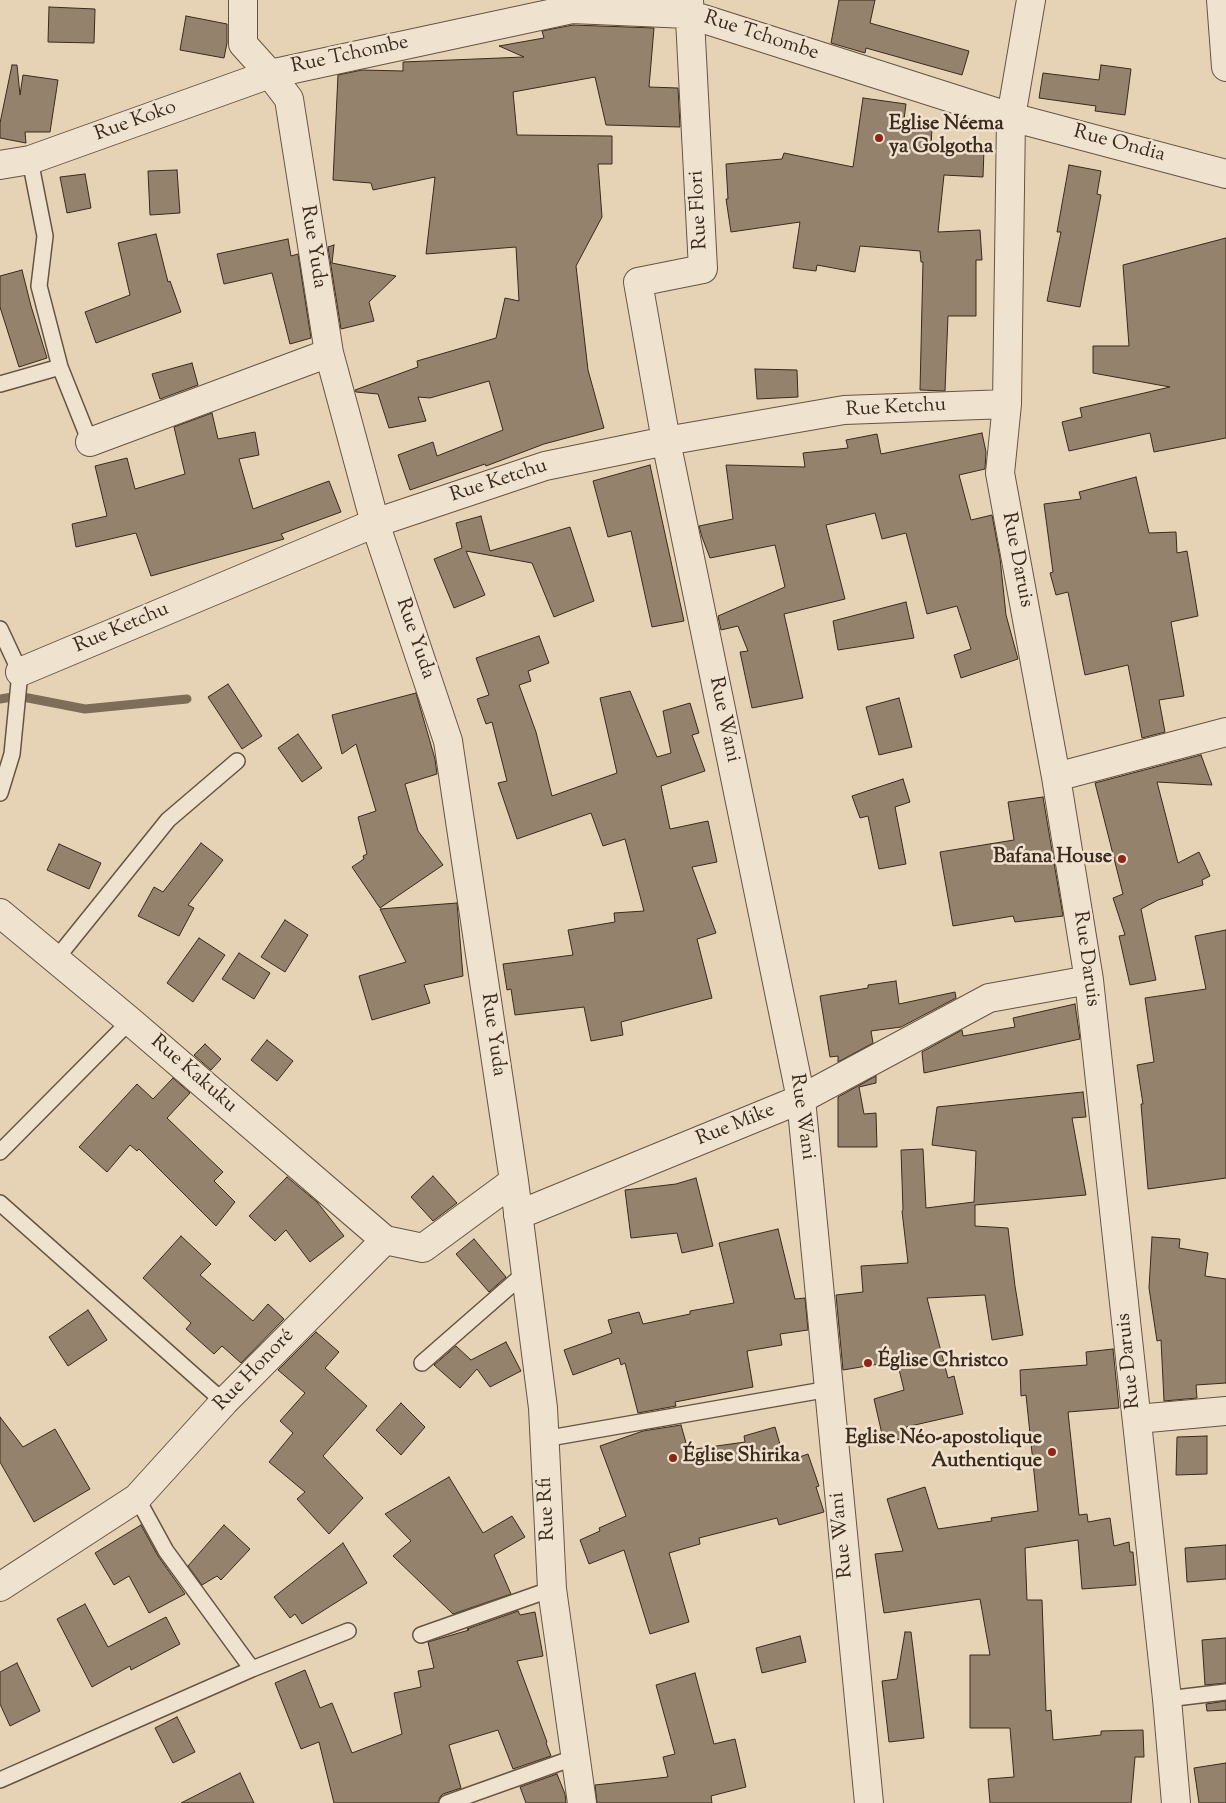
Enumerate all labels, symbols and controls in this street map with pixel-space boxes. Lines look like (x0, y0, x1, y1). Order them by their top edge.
street label: Rue Tchombe (701, 7, 821, 67)
street label: Rue Tchombe (289, 32, 411, 80)
street label: Rue Koko (92, 96, 180, 148)
place label: Eglise Néema ya Golgotha (889, 114, 1004, 161)
street label: Rue Ondia (1071, 121, 1167, 169)
marker: Eglise Néema ya Golgotha (873, 132, 885, 144)
street label: Rue Flori (686, 170, 714, 250)
street label: Rue Yuda (294, 204, 330, 290)
street label: Rue Ketchu (845, 394, 947, 424)
street label: Rue Ketchu (447, 455, 551, 509)
street label: Rue Daruis (995, 510, 1037, 610)
street label: Rue Yuda (389, 595, 439, 683)
street label: Rue Ketchu (71, 598, 173, 660)
street label: Rue Wani (702, 675, 744, 765)
place label: Bafana House (993, 847, 1112, 871)
marker: Bafana House (1116, 853, 1128, 865)
street label: Rue Daruis (1066, 910, 1104, 1008)
street label: Rue Yuda (474, 992, 510, 1078)
street label: Rue Kakuku (145, 1031, 241, 1119)
street label: Rue Wani (783, 1072, 819, 1162)
street label: Rue Mike (693, 1099, 779, 1153)
street label: Rue Daruis (1113, 1312, 1147, 1410)
street label: Rue Honoré (210, 1325, 300, 1417)
place label: Église Christco (878, 1351, 1008, 1375)
marker: Église Christco (862, 1357, 874, 1369)
place label: Eglise Néo-apostolique Authentique (845, 1428, 1042, 1475)
place label: Église Shirika (683, 1446, 800, 1470)
marker: Eglise Néo-apostolique Authentique (1046, 1446, 1058, 1458)
marker: Église Shirika (667, 1452, 679, 1464)
street label: Rue Rfi (534, 1476, 562, 1542)
street label: Rue Wani (827, 1491, 859, 1579)

